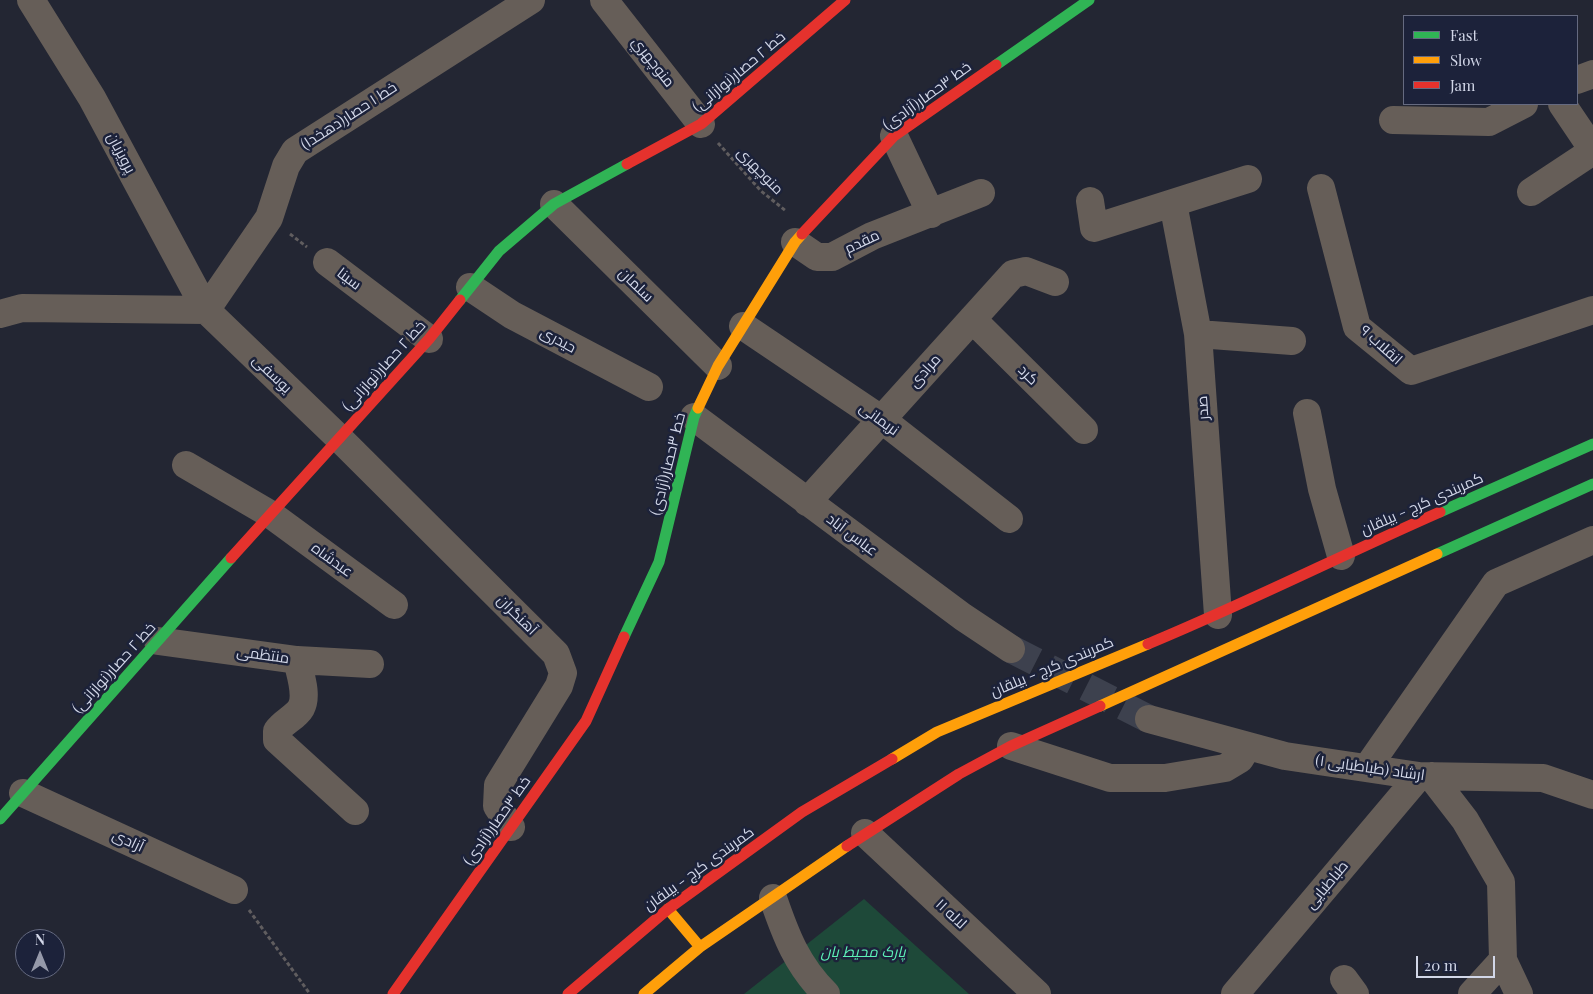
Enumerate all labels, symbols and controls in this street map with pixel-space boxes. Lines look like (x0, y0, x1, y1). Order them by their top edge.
legend (1403, 15, 1578, 105)
text: Fast (1450, 25, 1478, 45)
street label: خط ۲ حصار(نوازانی) (689, 28, 789, 116)
street label: منوچهري (628, 33, 678, 91)
text: Slow (1450, 50, 1482, 70)
street label: خط ۳حصار(آزادی) (879, 58, 975, 134)
text: Jam (1450, 75, 1475, 95)
street label: خط ۱ حصار(دهخدا) (298, 78, 400, 154)
street label: پرویزیان (103, 130, 139, 176)
street label: منوچهری (733, 144, 787, 198)
street label: مقدم (842, 226, 882, 258)
street label: سینا (333, 264, 365, 294)
street label: سلمان (615, 264, 657, 306)
street label: خط ۲ حصار(نوازانی) (339, 317, 429, 415)
street label: انقلاب ۹ (1356, 321, 1406, 369)
street label: حیدری (537, 323, 579, 357)
street label: یوسفی (249, 351, 295, 397)
street label: مرادی (905, 351, 945, 391)
street label: کرد (1014, 361, 1042, 389)
street label: صدر (1193, 395, 1213, 421)
street label: نریمانی (856, 399, 902, 439)
street label: خط ۳حصار(آزادی) (647, 411, 689, 517)
street label: کمربندی کرج - بیلقان (1358, 469, 1486, 539)
street label: عباس آباد (823, 510, 881, 560)
street label: عبدشاه (308, 539, 356, 581)
street label: آهنگران (493, 591, 541, 639)
street label: خط ۲ حصار(نوازانی) (69, 619, 159, 717)
street label: کمربندی کرج - بیلقان (988, 633, 1116, 701)
street label: منتظمی (235, 642, 291, 668)
street label: ارشاد (طباطبایی ۱) (1314, 751, 1426, 785)
street label: خط ۳حصار(آزادی) (459, 773, 535, 869)
street label: کمربندی کرج - بیلقان (640, 823, 758, 915)
street label: آزادی (109, 826, 147, 856)
street label: طباطبایی (1302, 857, 1352, 913)
street label: لاله ۱۱ (932, 895, 970, 933)
north arrow (15, 929, 65, 979)
text: N (35, 930, 45, 949)
park label: پارک محیط بان (820, 943, 906, 961)
scale bar (1418, 946, 1497, 978)
text: 20 m (1424, 955, 1457, 975)

